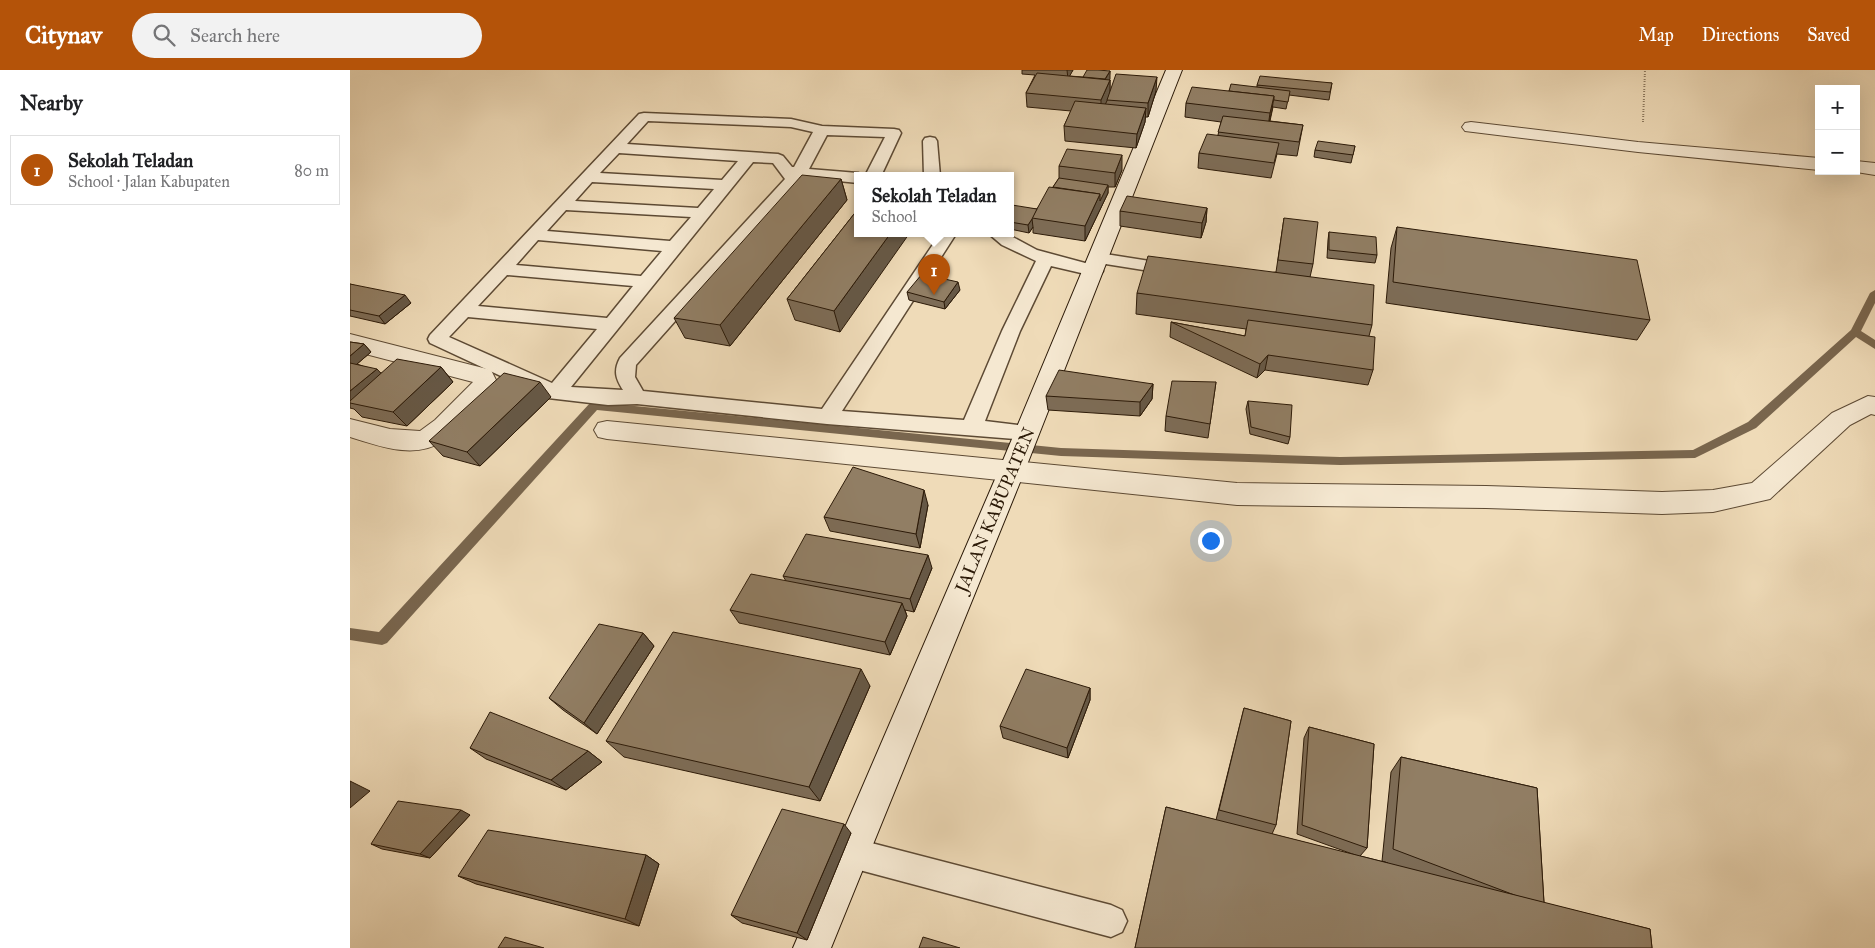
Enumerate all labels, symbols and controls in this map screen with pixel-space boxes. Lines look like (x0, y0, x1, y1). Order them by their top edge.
search box (132, 13, 482, 58)
text: Citynav (25, 20, 102, 50)
icon: search (150, 21, 178, 49)
text: Search here (190, 24, 280, 47)
text: Map (1638, 24, 1674, 46)
text: Directions (1702, 24, 1779, 46)
text: Saved (1807, 24, 1850, 46)
map controls (1815, 85, 1860, 175)
button: + (1815, 85, 1860, 130)
text: Nearby (20, 90, 83, 116)
button: − (1815, 130, 1860, 175)
text: Sekolah Teladan (68, 149, 193, 172)
text: 1 (34, 161, 40, 180)
text: 80 m (294, 161, 329, 180)
text: School · Jalan Kabupaten (68, 172, 230, 191)
popup (854, 172, 1014, 237)
text: Sekolah Teladan (871, 184, 997, 207)
text: School (871, 207, 917, 226)
pin: 1 (918, 254, 950, 295)
street label: JALAN KABUPATEN (949, 424, 1041, 598)
your location (1198, 528, 1224, 554)

